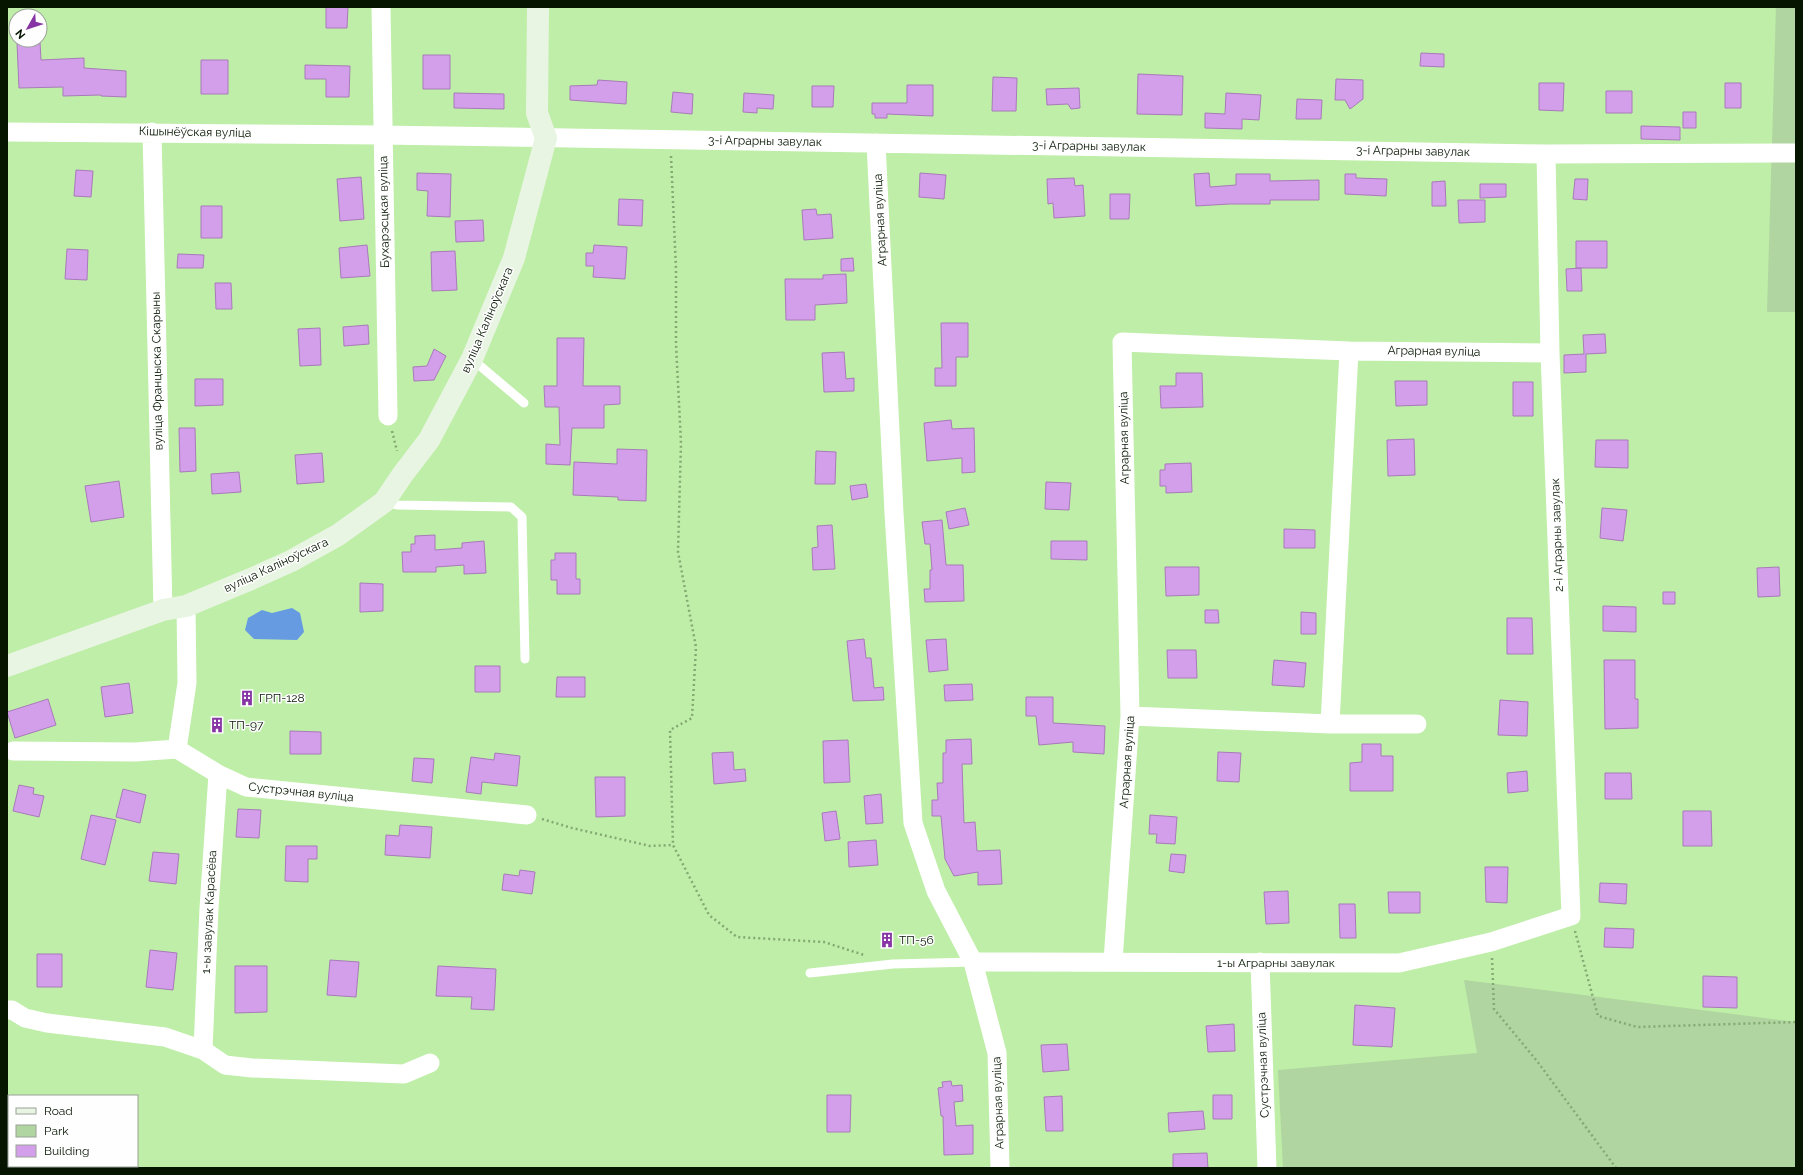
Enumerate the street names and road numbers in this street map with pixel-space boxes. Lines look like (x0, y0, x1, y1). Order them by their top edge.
street label: Кішынёўская вуліца (139, 124, 251, 140)
street label: 3-і Аграрны завулак (708, 133, 822, 149)
street label: 3-і Аграрны завулак (1032, 138, 1146, 154)
street label: 3-і Аграрны завулак (1356, 143, 1470, 159)
street label: Бухарэсцкая вуліца (376, 156, 392, 268)
street label: Аграрная вуліца (871, 173, 889, 267)
street label: вуліца Каліноўскага (458, 265, 516, 375)
street label: вуліца Францыска Скарыны (149, 292, 165, 450)
street label: Аграрная вуліца (1387, 343, 1481, 359)
street label: Аграрная вуліца (1116, 391, 1132, 485)
street label: 2-і Аграрны завулак (1548, 478, 1566, 592)
street label: вуліца Каліноўскага (222, 535, 330, 595)
street label: Аграрная вуліца (1117, 715, 1137, 809)
street label: Сустрэчная вуліца (248, 780, 354, 804)
street label: 1-ы завулак Карасёва (199, 850, 219, 974)
street label: 1-ы Аграрны завулак (1217, 956, 1335, 970)
street label: Сустрэчная вуліца (1254, 1012, 1272, 1118)
street label: Аграрная вуліца (989, 1056, 1007, 1150)

